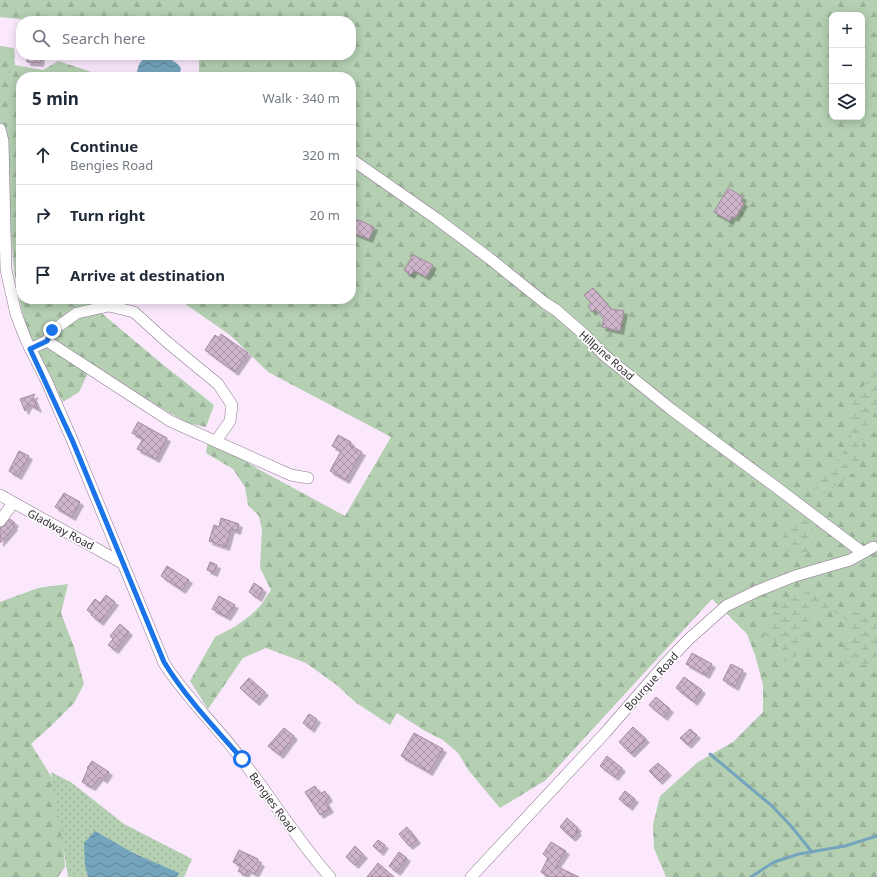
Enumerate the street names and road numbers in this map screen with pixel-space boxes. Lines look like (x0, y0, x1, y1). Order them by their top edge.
street label: Hillpine Road (576, 327, 638, 383)
street label: Gladway Road (25, 505, 97, 553)
street label: Bourque Road (621, 648, 681, 714)
street label: Bengies Road (246, 769, 300, 835)

